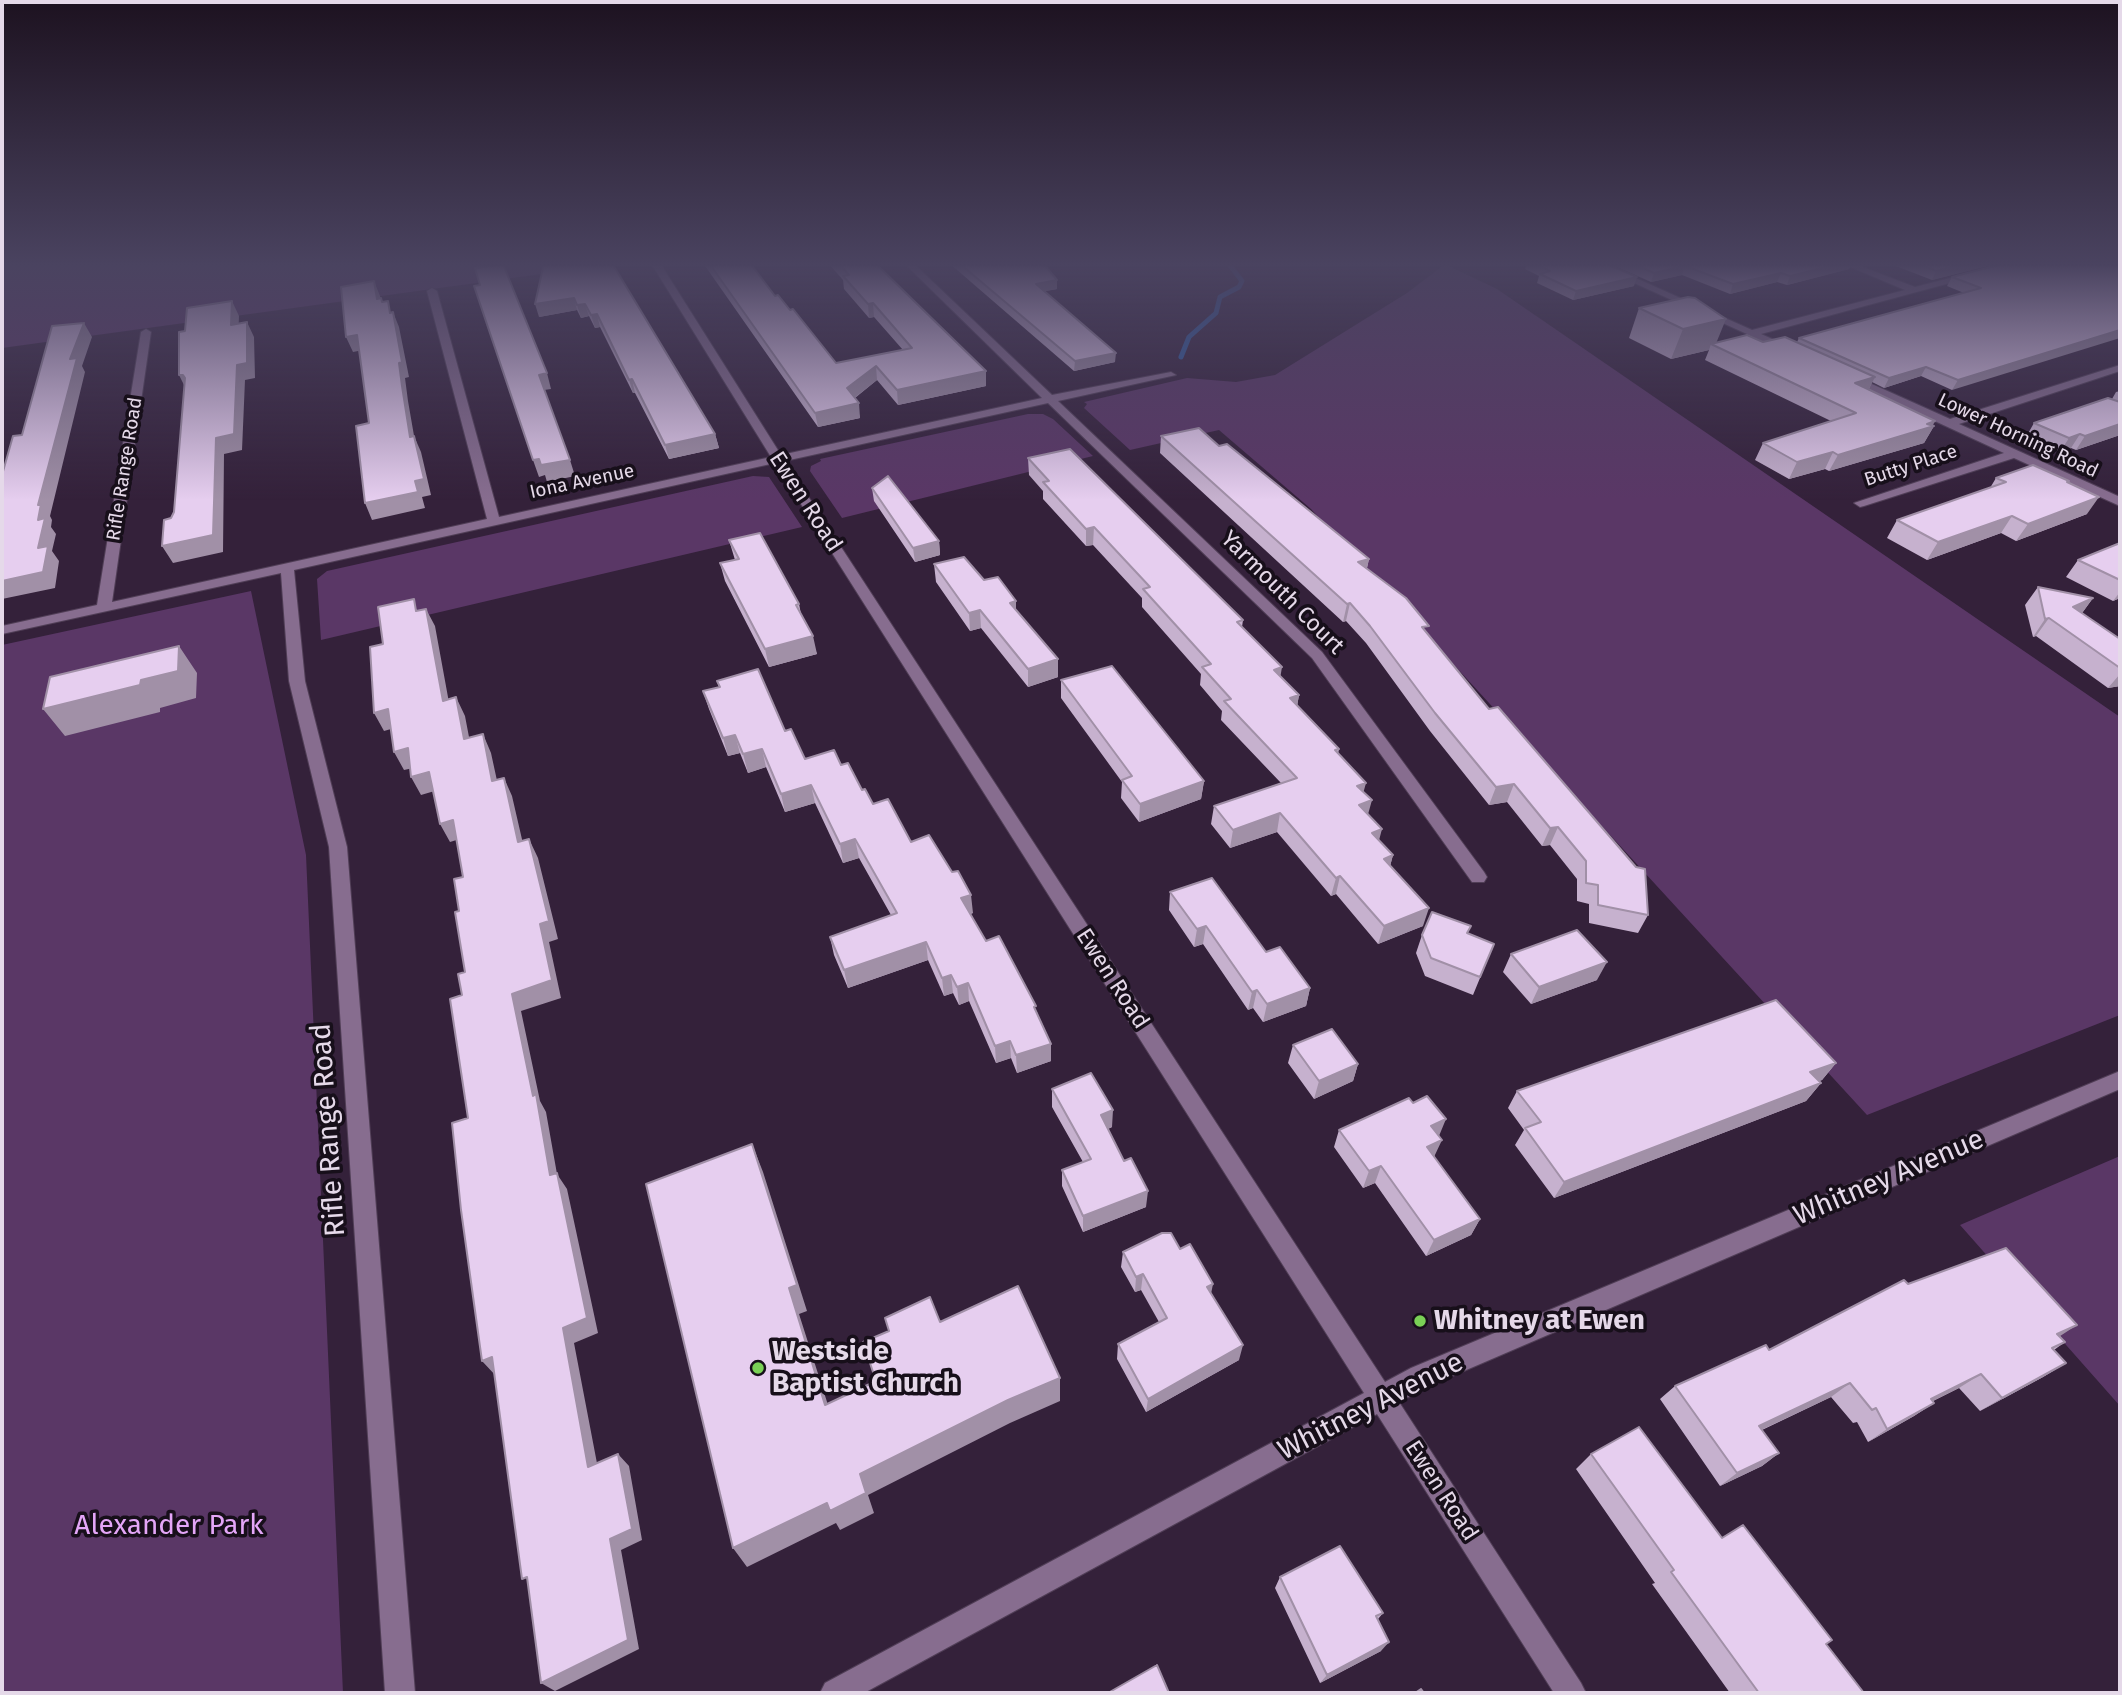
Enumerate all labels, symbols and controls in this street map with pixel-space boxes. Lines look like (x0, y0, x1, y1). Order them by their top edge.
street label: Lower Horning Road (1934, 389, 2102, 483)
street label: Rifle Range Road (102, 396, 148, 542)
street label: Butty Place (1862, 440, 1960, 492)
street label: Ewen Road (762, 447, 848, 557)
street label: Iona Avenue (528, 460, 636, 504)
street label: Yarmouth Court (1215, 526, 1349, 660)
street label: Ewen Road (1069, 924, 1155, 1034)
street label: Rifle Range Road (305, 1022, 353, 1238)
street label: Whitney Avenue (1789, 1123, 1989, 1233)
place label: Whitney at Ewen (1434, 1304, 1645, 1338)
marker: Whitney at Ewen (1412, 1313, 1428, 1329)
place label: Westside Baptist Church (772, 1335, 959, 1401)
street label: Whitney Avenue (1273, 1346, 1469, 1468)
marker: Westside Baptist Church (750, 1360, 766, 1376)
street label: Ewen Road (1398, 1436, 1484, 1546)
park label: Alexander Park (74, 1509, 264, 1543)

